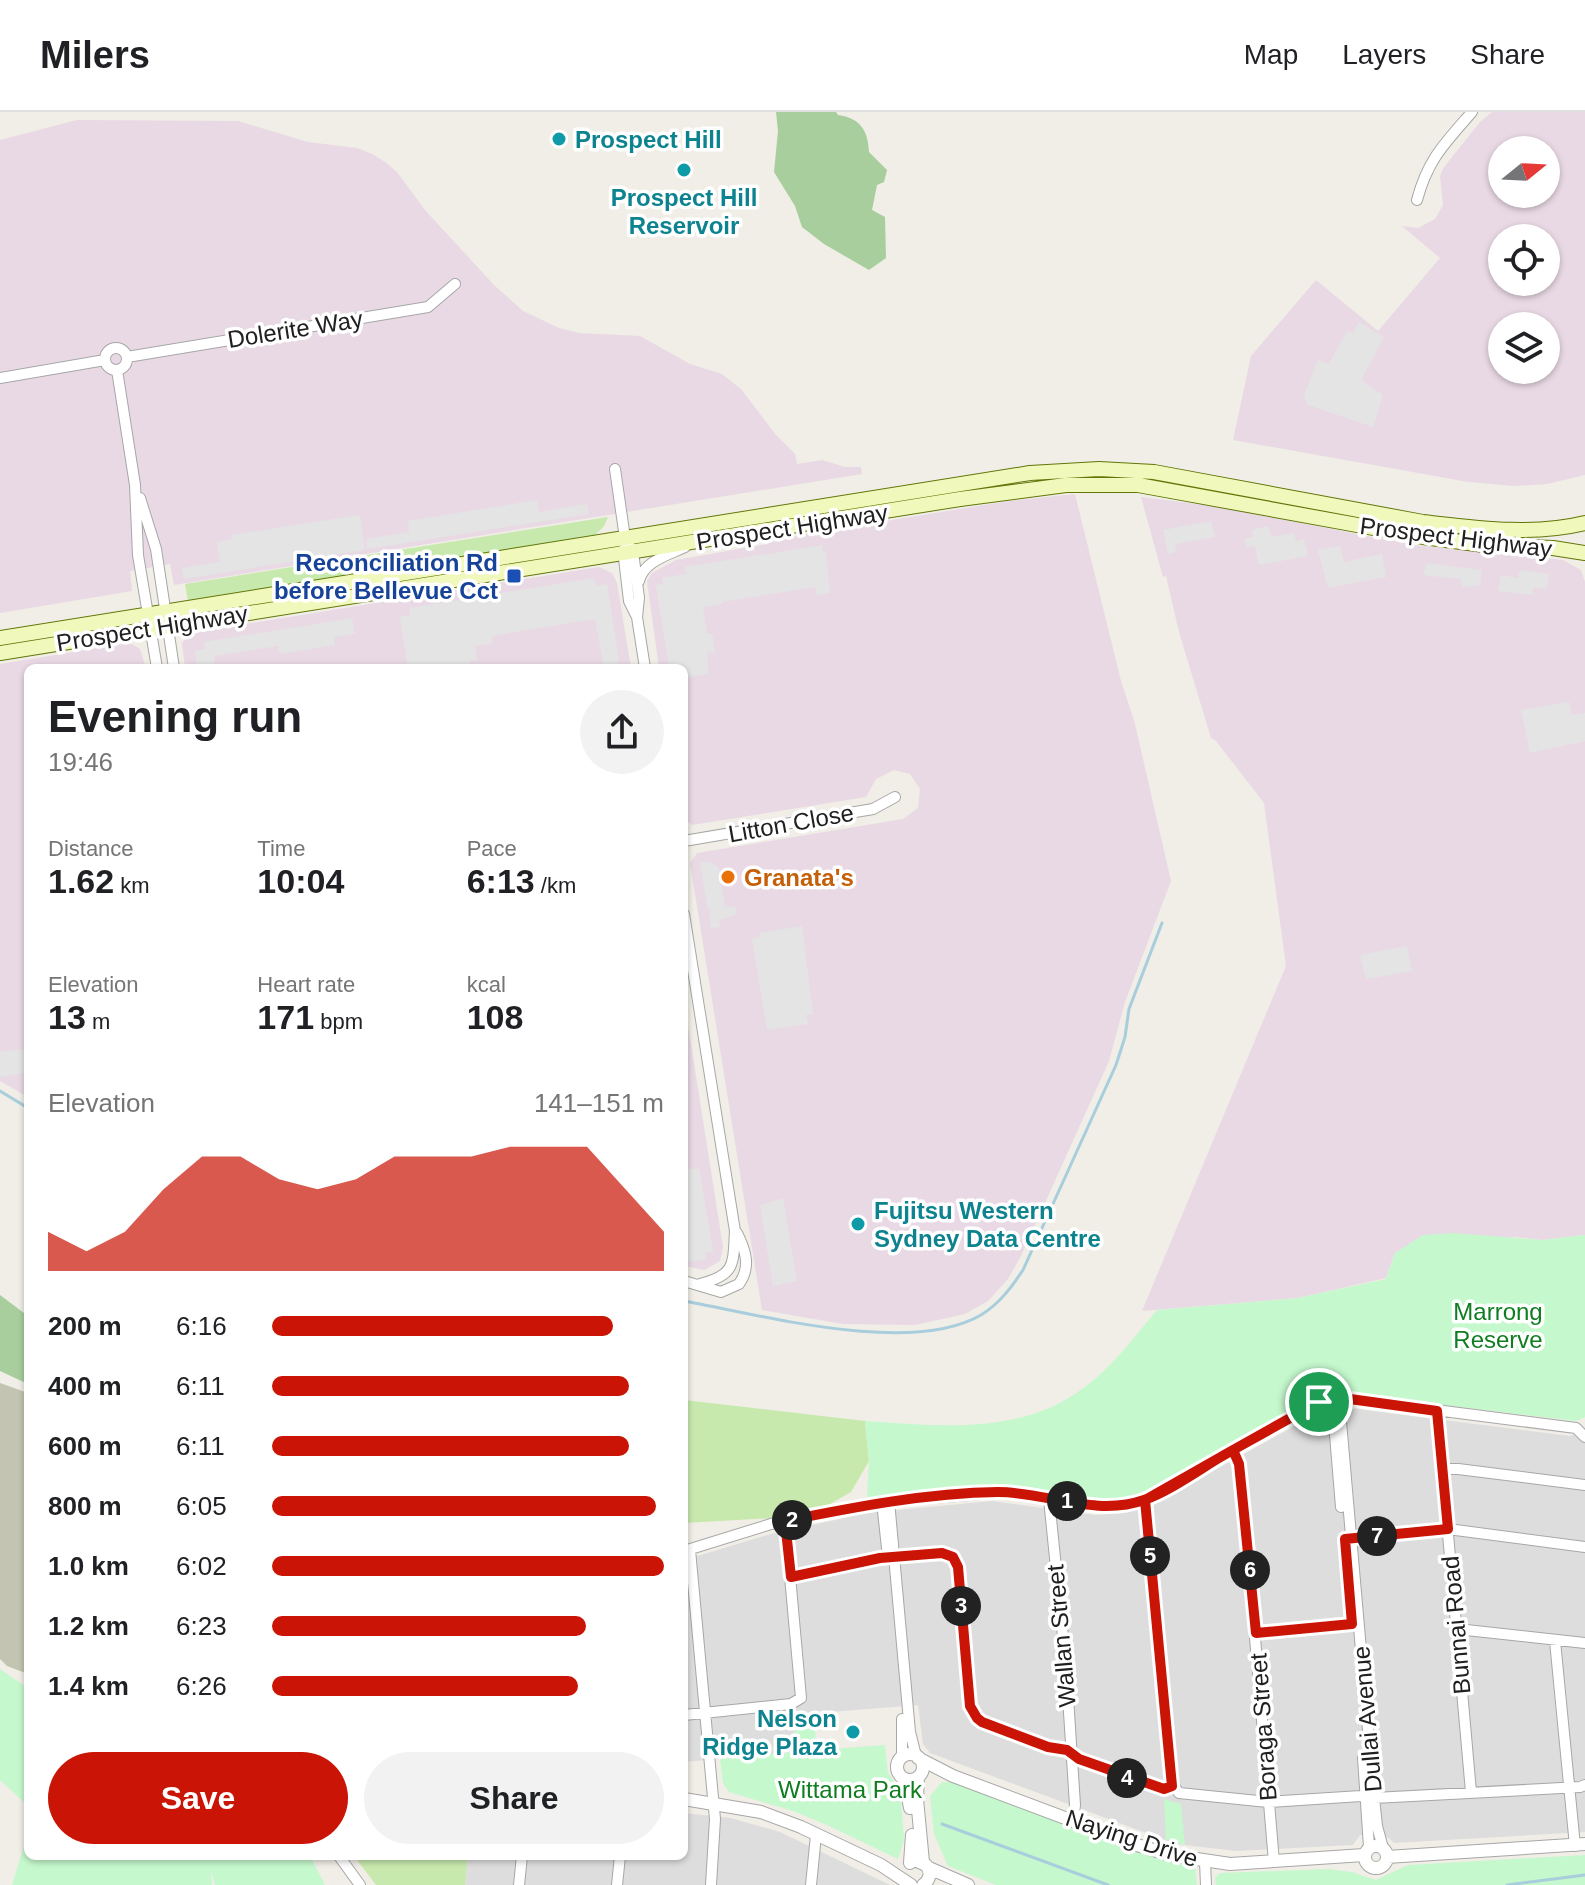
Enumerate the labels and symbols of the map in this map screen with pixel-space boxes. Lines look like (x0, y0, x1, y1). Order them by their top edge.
place label: Prospect Hill (575, 126, 722, 153)
marker: Prospect Hill (550, 130, 568, 148)
north arrow (1488, 136, 1560, 208)
marker: Prospect Hill Reservoir (675, 161, 693, 179)
place label: Prospect Hill Reservoir (611, 184, 757, 239)
street label: Dolerite Way (225, 305, 365, 353)
street label: Prospect Highway (694, 499, 890, 555)
street label: Prospect Highway (1358, 512, 1554, 562)
place label: Reconciliation Rd before Bellevue Cct (274, 549, 498, 604)
marker: Reconciliation Rd before Bellevue Cct (505, 567, 523, 585)
street label: Prospect Highway (54, 600, 250, 656)
street label: Litton Close (726, 799, 856, 847)
place label: Granata's (744, 864, 854, 891)
marker: Granata's (719, 868, 737, 886)
place label: Fujitsu Western Sydney Data Centre (874, 1197, 1101, 1252)
marker: Fujitsu Western Sydney Data Centre (849, 1215, 867, 1233)
park label: Marrong Reserve (1453, 1298, 1543, 1353)
pin (1285, 1368, 1353, 1436)
pin: 1 (1047, 1481, 1087, 1521)
pin: 2 (772, 1500, 812, 1540)
pin: 7 (1357, 1516, 1397, 1556)
pin: 5 (1130, 1536, 1170, 1576)
pin: 6 (1230, 1550, 1270, 1590)
street label: Bunnai Road (1437, 1555, 1475, 1695)
street label: Wallan Street (1041, 1563, 1081, 1708)
pin: 3 (941, 1586, 981, 1626)
street label: Dullai Avenue (1347, 1645, 1387, 1793)
street label: Boraga Street (1244, 1652, 1282, 1802)
place label: Nelson Ridge Plaza (702, 1705, 838, 1760)
marker: Nelson Ridge Plaza (844, 1723, 862, 1741)
pin: 4 (1107, 1758, 1147, 1798)
park label: Wittama Park (778, 1776, 923, 1803)
street label: Naying Drive (1062, 1804, 1202, 1872)

